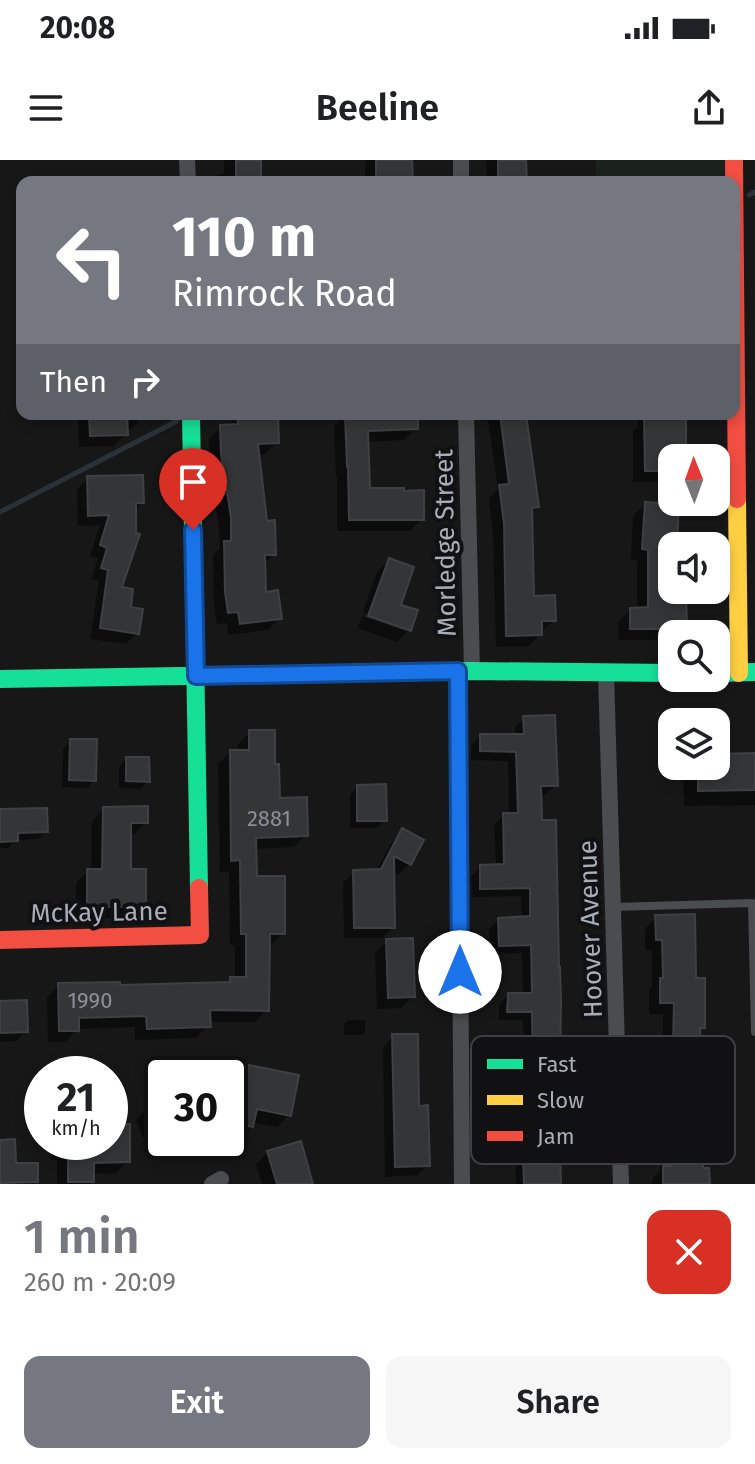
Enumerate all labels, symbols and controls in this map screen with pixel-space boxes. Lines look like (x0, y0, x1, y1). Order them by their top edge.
text: 20:08 (40, 10, 115, 46)
icon: menu (24, 86, 68, 130)
text: Beeline (316, 86, 439, 130)
icon: share (687, 86, 731, 130)
text: 110 m (172, 204, 316, 271)
icon: left (40, 208, 144, 312)
text: Rimrock Road (172, 272, 397, 316)
icon: right (123, 360, 167, 404)
text: Then (40, 364, 107, 400)
north arrow (658, 444, 730, 516)
map controls (658, 444, 730, 780)
pin (159, 448, 227, 530)
street label: Morledge Street (428, 448, 463, 637)
icon: arrive (171, 460, 215, 504)
button: sound (658, 532, 730, 604)
button: search (658, 620, 730, 692)
button: layers (658, 708, 730, 780)
house number: 2881 (247, 805, 291, 832)
street label: Hoover Avenue (572, 839, 609, 1018)
street label: McKay Lane (30, 896, 168, 929)
position arrow (418, 930, 502, 1014)
house number: 1990 (68, 987, 112, 1014)
legend (471, 1036, 735, 1164)
text: Fast (537, 1051, 577, 1078)
speed limit sign: 30 (144, 1056, 248, 1160)
text: 21 (57, 1074, 95, 1122)
text: Slow (537, 1087, 584, 1114)
text: km/h (51, 1116, 101, 1140)
text: Jam (537, 1123, 575, 1150)
text: 1 min (24, 1208, 140, 1266)
button: close (647, 1210, 731, 1294)
text: 260 m · 20:09 (24, 1267, 176, 1298)
button: Exit (24, 1356, 370, 1448)
button: Share (386, 1356, 731, 1448)

